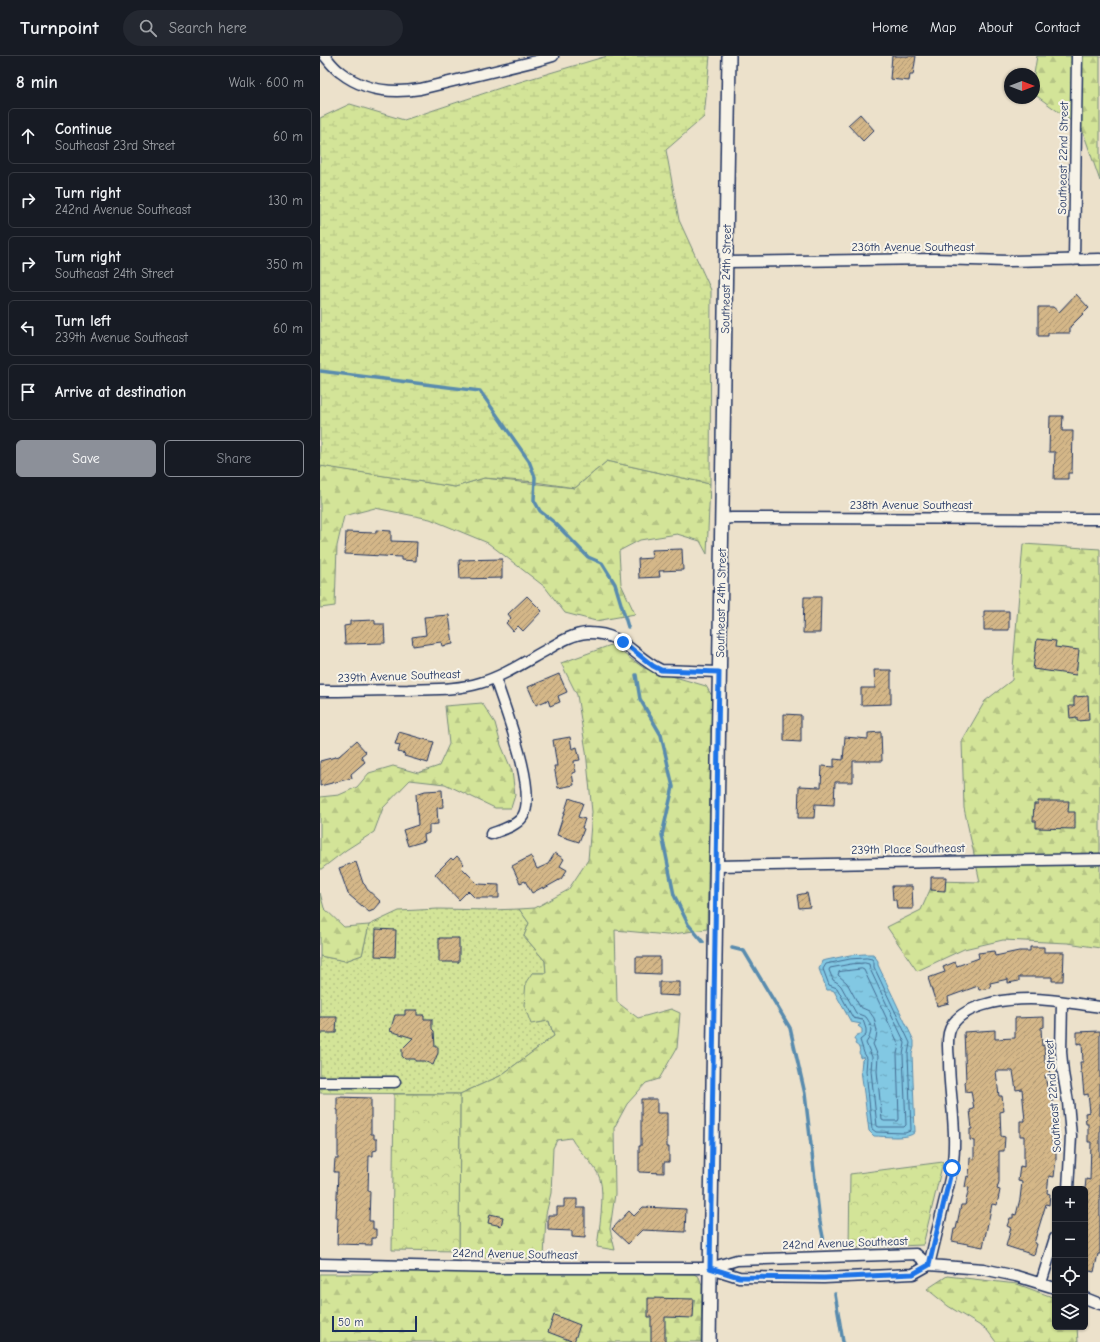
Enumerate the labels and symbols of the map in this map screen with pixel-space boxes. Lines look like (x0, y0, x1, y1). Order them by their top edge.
north arrow (1004, 68, 1040, 104)
street label: Southeast 22nd Street (1055, 101, 1071, 215)
street label: Southeast 24th Street (718, 224, 734, 334)
street label: 236th Avenue Southeast (852, 240, 975, 254)
street label: 238th Avenue Southeast (850, 498, 973, 512)
street label: Southeast 24th Street (713, 548, 729, 658)
route end (614, 633, 632, 651)
street label: 239th Avenue Southeast (337, 667, 461, 685)
street label: 239th Place Southeast (851, 841, 965, 857)
street label: Southeast 22nd Street (1042, 1038, 1064, 1153)
route start (943, 1159, 961, 1177)
street label: 242nd Avenue Southeast (782, 1234, 908, 1252)
street label: 242nd Avenue Southeast (452, 1246, 578, 1262)
scale bar (332, 1314, 417, 1333)

